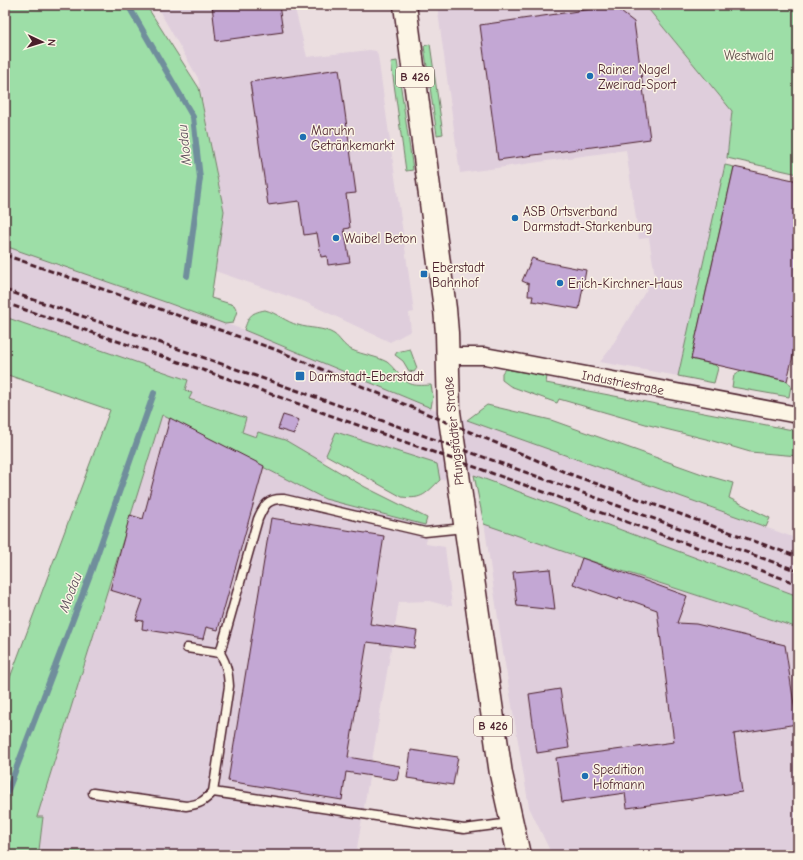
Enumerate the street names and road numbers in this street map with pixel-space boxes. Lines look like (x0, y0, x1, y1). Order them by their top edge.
road number: B 426 (396, 67, 434, 87)
street label: Industriestraße (580, 367, 666, 398)
street label: Pfungstädter Straße (440, 375, 467, 486)
road number: B 426 (474, 716, 512, 736)

